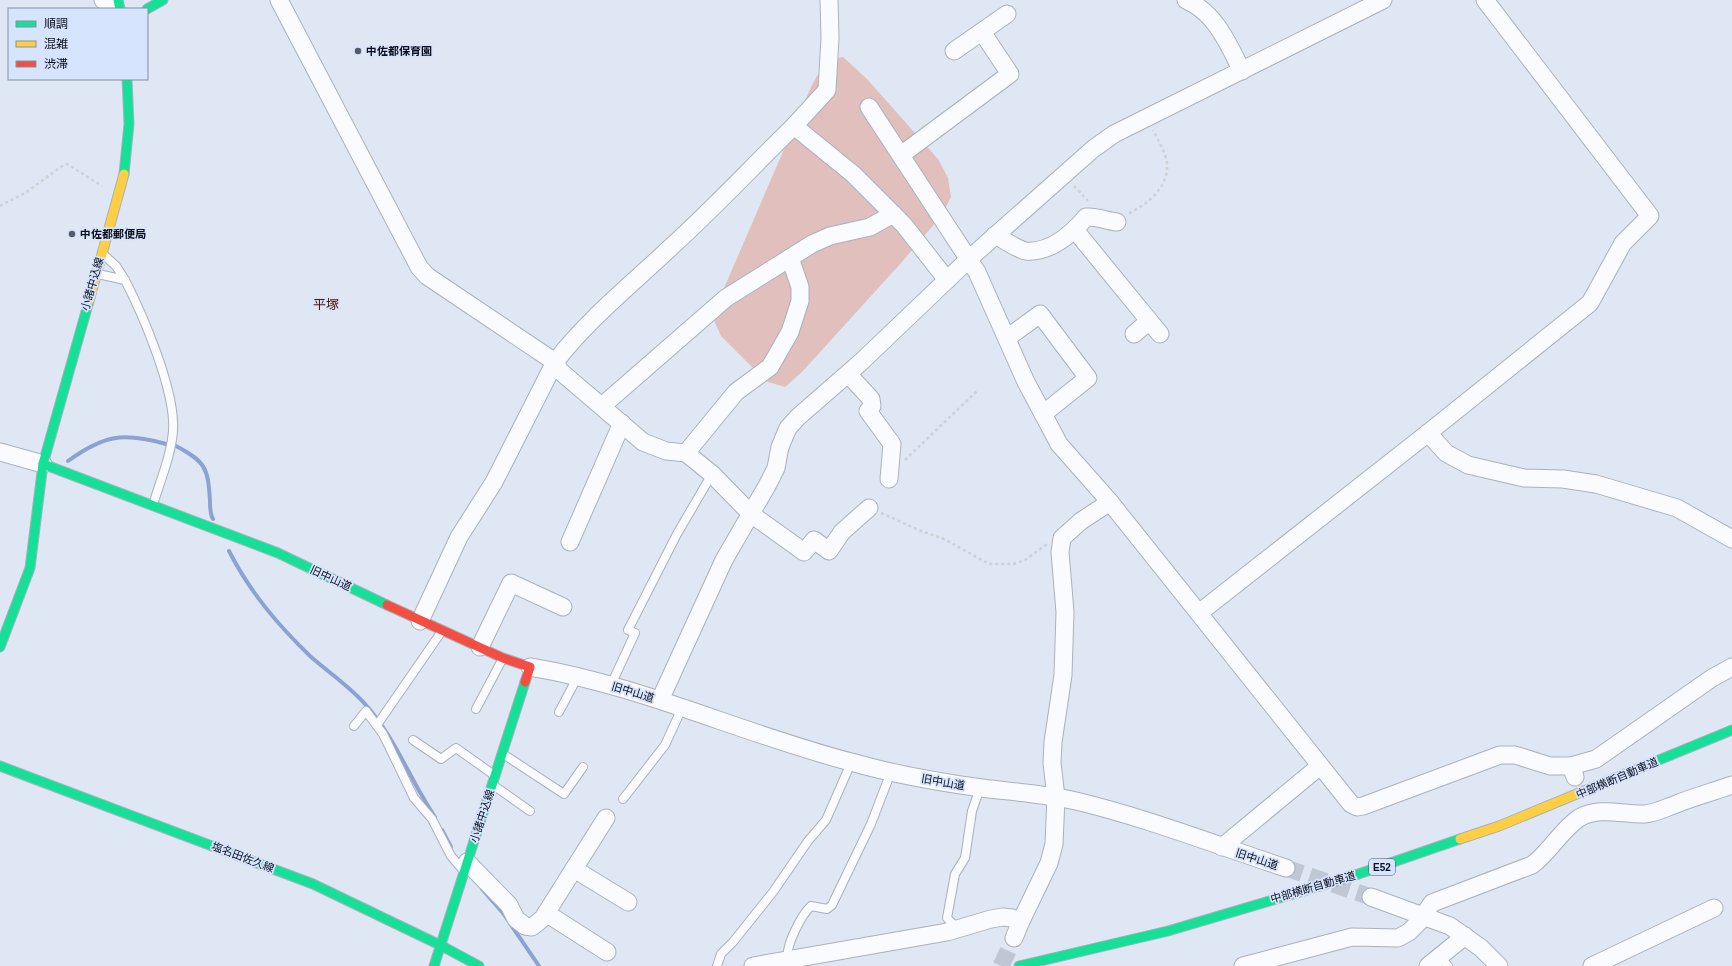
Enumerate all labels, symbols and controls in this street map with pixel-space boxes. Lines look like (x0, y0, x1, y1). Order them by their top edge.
legend (8, 8, 148, 80)
text: 順調 (44, 17, 68, 31)
text: 混雑 (44, 37, 68, 51)
place label: 中佐都保育園 (366, 45, 432, 57)
marker: 中佐都保育園 (353, 46, 363, 56)
text: 渋滞 (44, 57, 68, 71)
place label: 中佐都郵便局 (80, 228, 146, 240)
marker: 中佐都郵便局 (67, 229, 77, 239)
street label: 小諸中込線 (79, 256, 105, 312)
district label: 平塚 (313, 297, 339, 312)
street label: 旧中山道 (309, 563, 353, 593)
street label: 旧中山道 (610, 680, 656, 704)
street label: 中部横断自動車道 (1574, 755, 1660, 801)
street label: 旧中山道 (920, 772, 966, 792)
street label: 小諸中込線 (468, 788, 496, 844)
street label: 塩名田佐久線 (210, 840, 276, 874)
street label: 旧中山道 (1234, 846, 1280, 872)
road number: E52 (1369, 859, 1395, 875)
street label: 中部横断自動車道 (1269, 869, 1357, 905)

